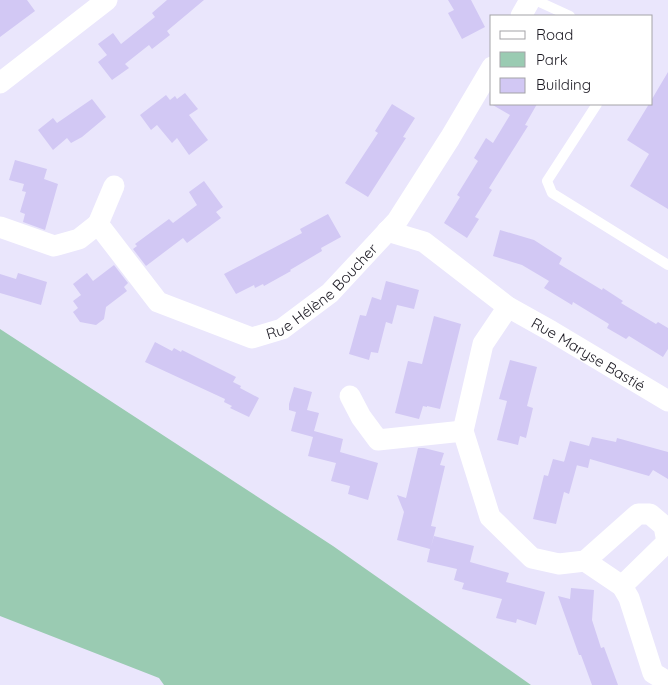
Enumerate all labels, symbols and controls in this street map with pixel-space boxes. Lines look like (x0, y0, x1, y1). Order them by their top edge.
legend (490, 15, 653, 105)
text: Road (536, 25, 573, 44)
text: Park (536, 50, 568, 69)
text: Building (536, 75, 591, 94)
street label: Rue Hélène Boucher (263, 239, 381, 343)
street label: Rue Maryse Bastié (528, 313, 649, 395)

